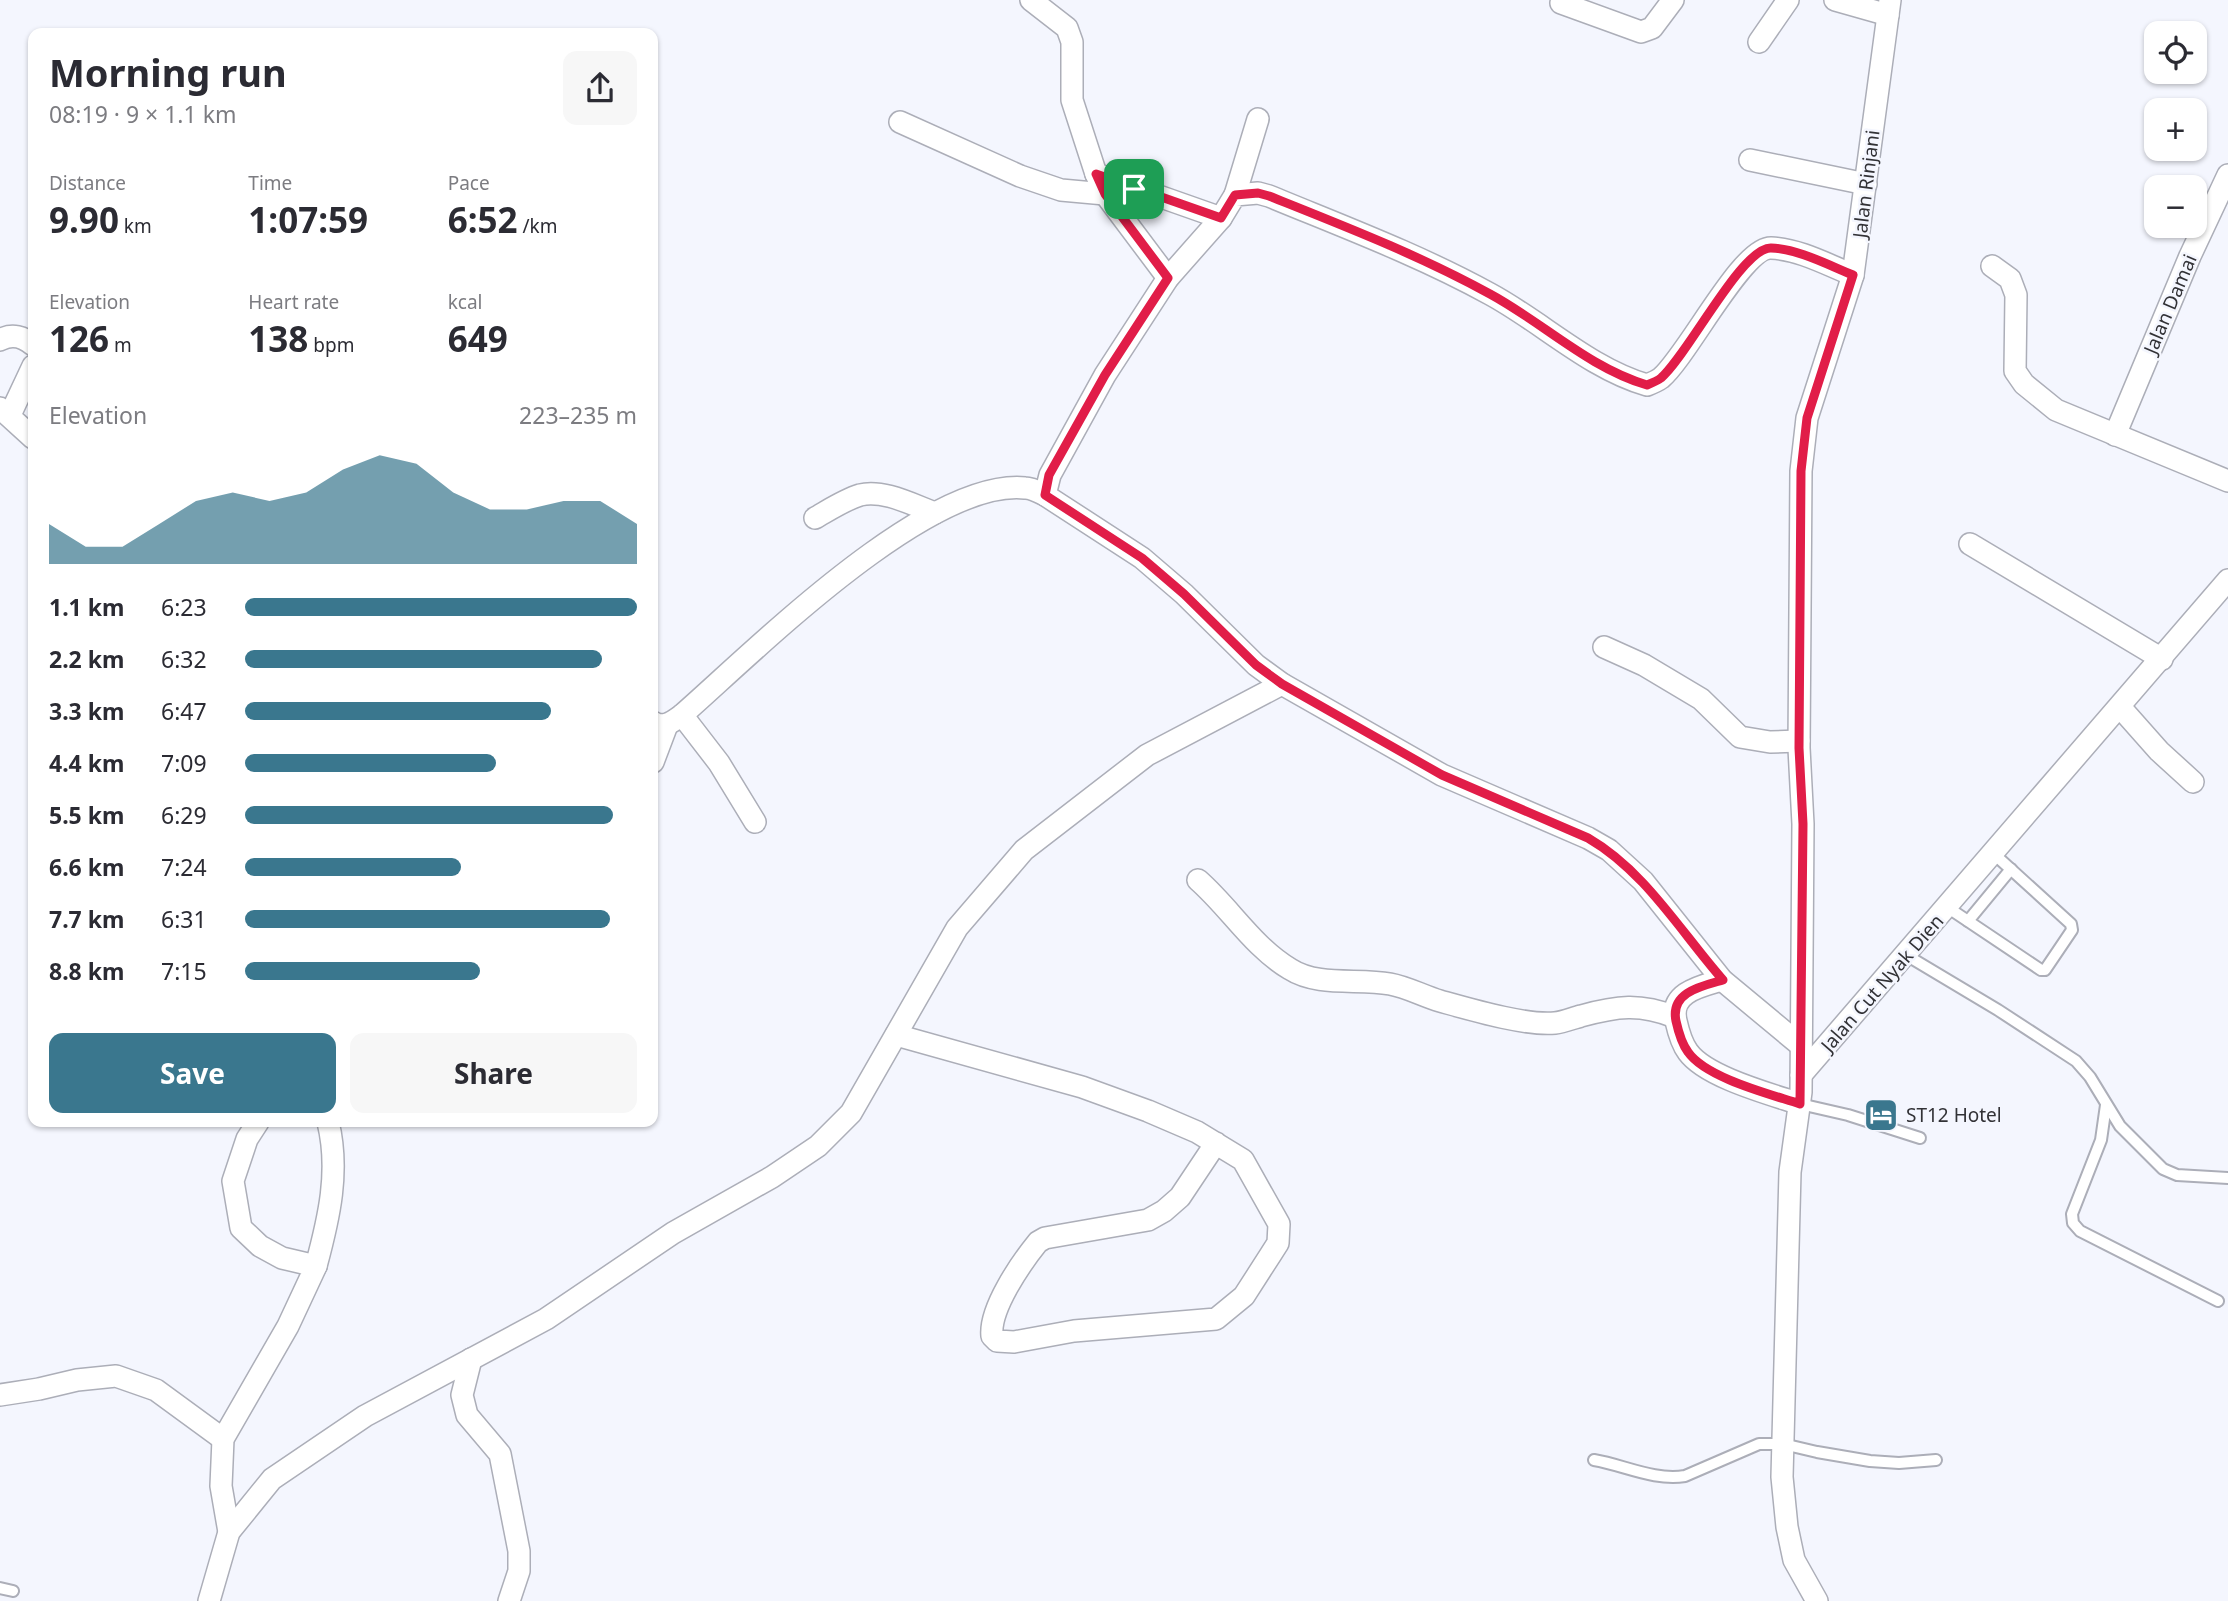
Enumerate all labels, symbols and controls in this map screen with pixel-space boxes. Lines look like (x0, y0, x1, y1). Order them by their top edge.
map controls (2144, 21, 2207, 238)
button: locate (2144, 21, 2207, 84)
text: Morning run (49, 46, 287, 98)
button: share (563, 51, 637, 125)
text: 08:19 · 9 × 1.1 km (49, 98, 236, 130)
button: + (2144, 98, 2207, 161)
street label: Jalan Rinjani (1846, 128, 1886, 242)
pin (1104, 159, 1164, 219)
text: Distance (49, 170, 126, 196)
text: Time (248, 170, 292, 196)
text: Pace (448, 170, 490, 196)
icon: arrive (1115, 170, 1153, 208)
button: − (2144, 175, 2207, 238)
text: 9.90 (49, 196, 119, 243)
text: 1:07:59 (248, 196, 368, 243)
text: 6:52 (448, 196, 518, 243)
text: km (119, 213, 152, 239)
text: /km (518, 213, 557, 239)
street label: Jalan Damai (2137, 250, 2203, 360)
text: Elevation (49, 289, 130, 315)
text: Heart rate (248, 289, 339, 315)
text: kcal (448, 289, 482, 315)
text: 126 (49, 315, 109, 362)
text: 138 (248, 315, 308, 362)
text: 649 (448, 315, 508, 362)
text: m (109, 332, 132, 358)
text: bpm (308, 332, 354, 358)
text: Elevation (49, 399, 147, 431)
text: 223–235 m (519, 399, 637, 431)
text: 1.1 km (49, 591, 124, 623)
text: 6:23 (161, 591, 207, 623)
text: 2.2 km (49, 643, 124, 675)
text: 6:32 (161, 643, 207, 675)
text: 3.3 km (49, 695, 124, 727)
text: 6:47 (161, 695, 207, 727)
text: 4.4 km (49, 747, 124, 779)
text: 7:09 (161, 747, 207, 779)
text: 5.5 km (49, 799, 124, 831)
text: 6:29 (161, 799, 207, 831)
text: 6.6 km (49, 851, 124, 883)
text: 7:24 (161, 851, 207, 883)
text: 7.7 km (49, 903, 124, 935)
text: 6:31 (161, 903, 207, 935)
street label: Jalan Cut Nyak Dien (1814, 909, 1949, 1059)
text: 8.8 km (49, 955, 124, 987)
text: 7:15 (161, 955, 207, 987)
button: Save (49, 1033, 336, 1113)
button: Share (350, 1033, 637, 1113)
hotel icon: ST12 Hotel (1862, 1096, 1900, 1134)
place label: ST12 Hotel (1906, 1102, 2002, 1128)

